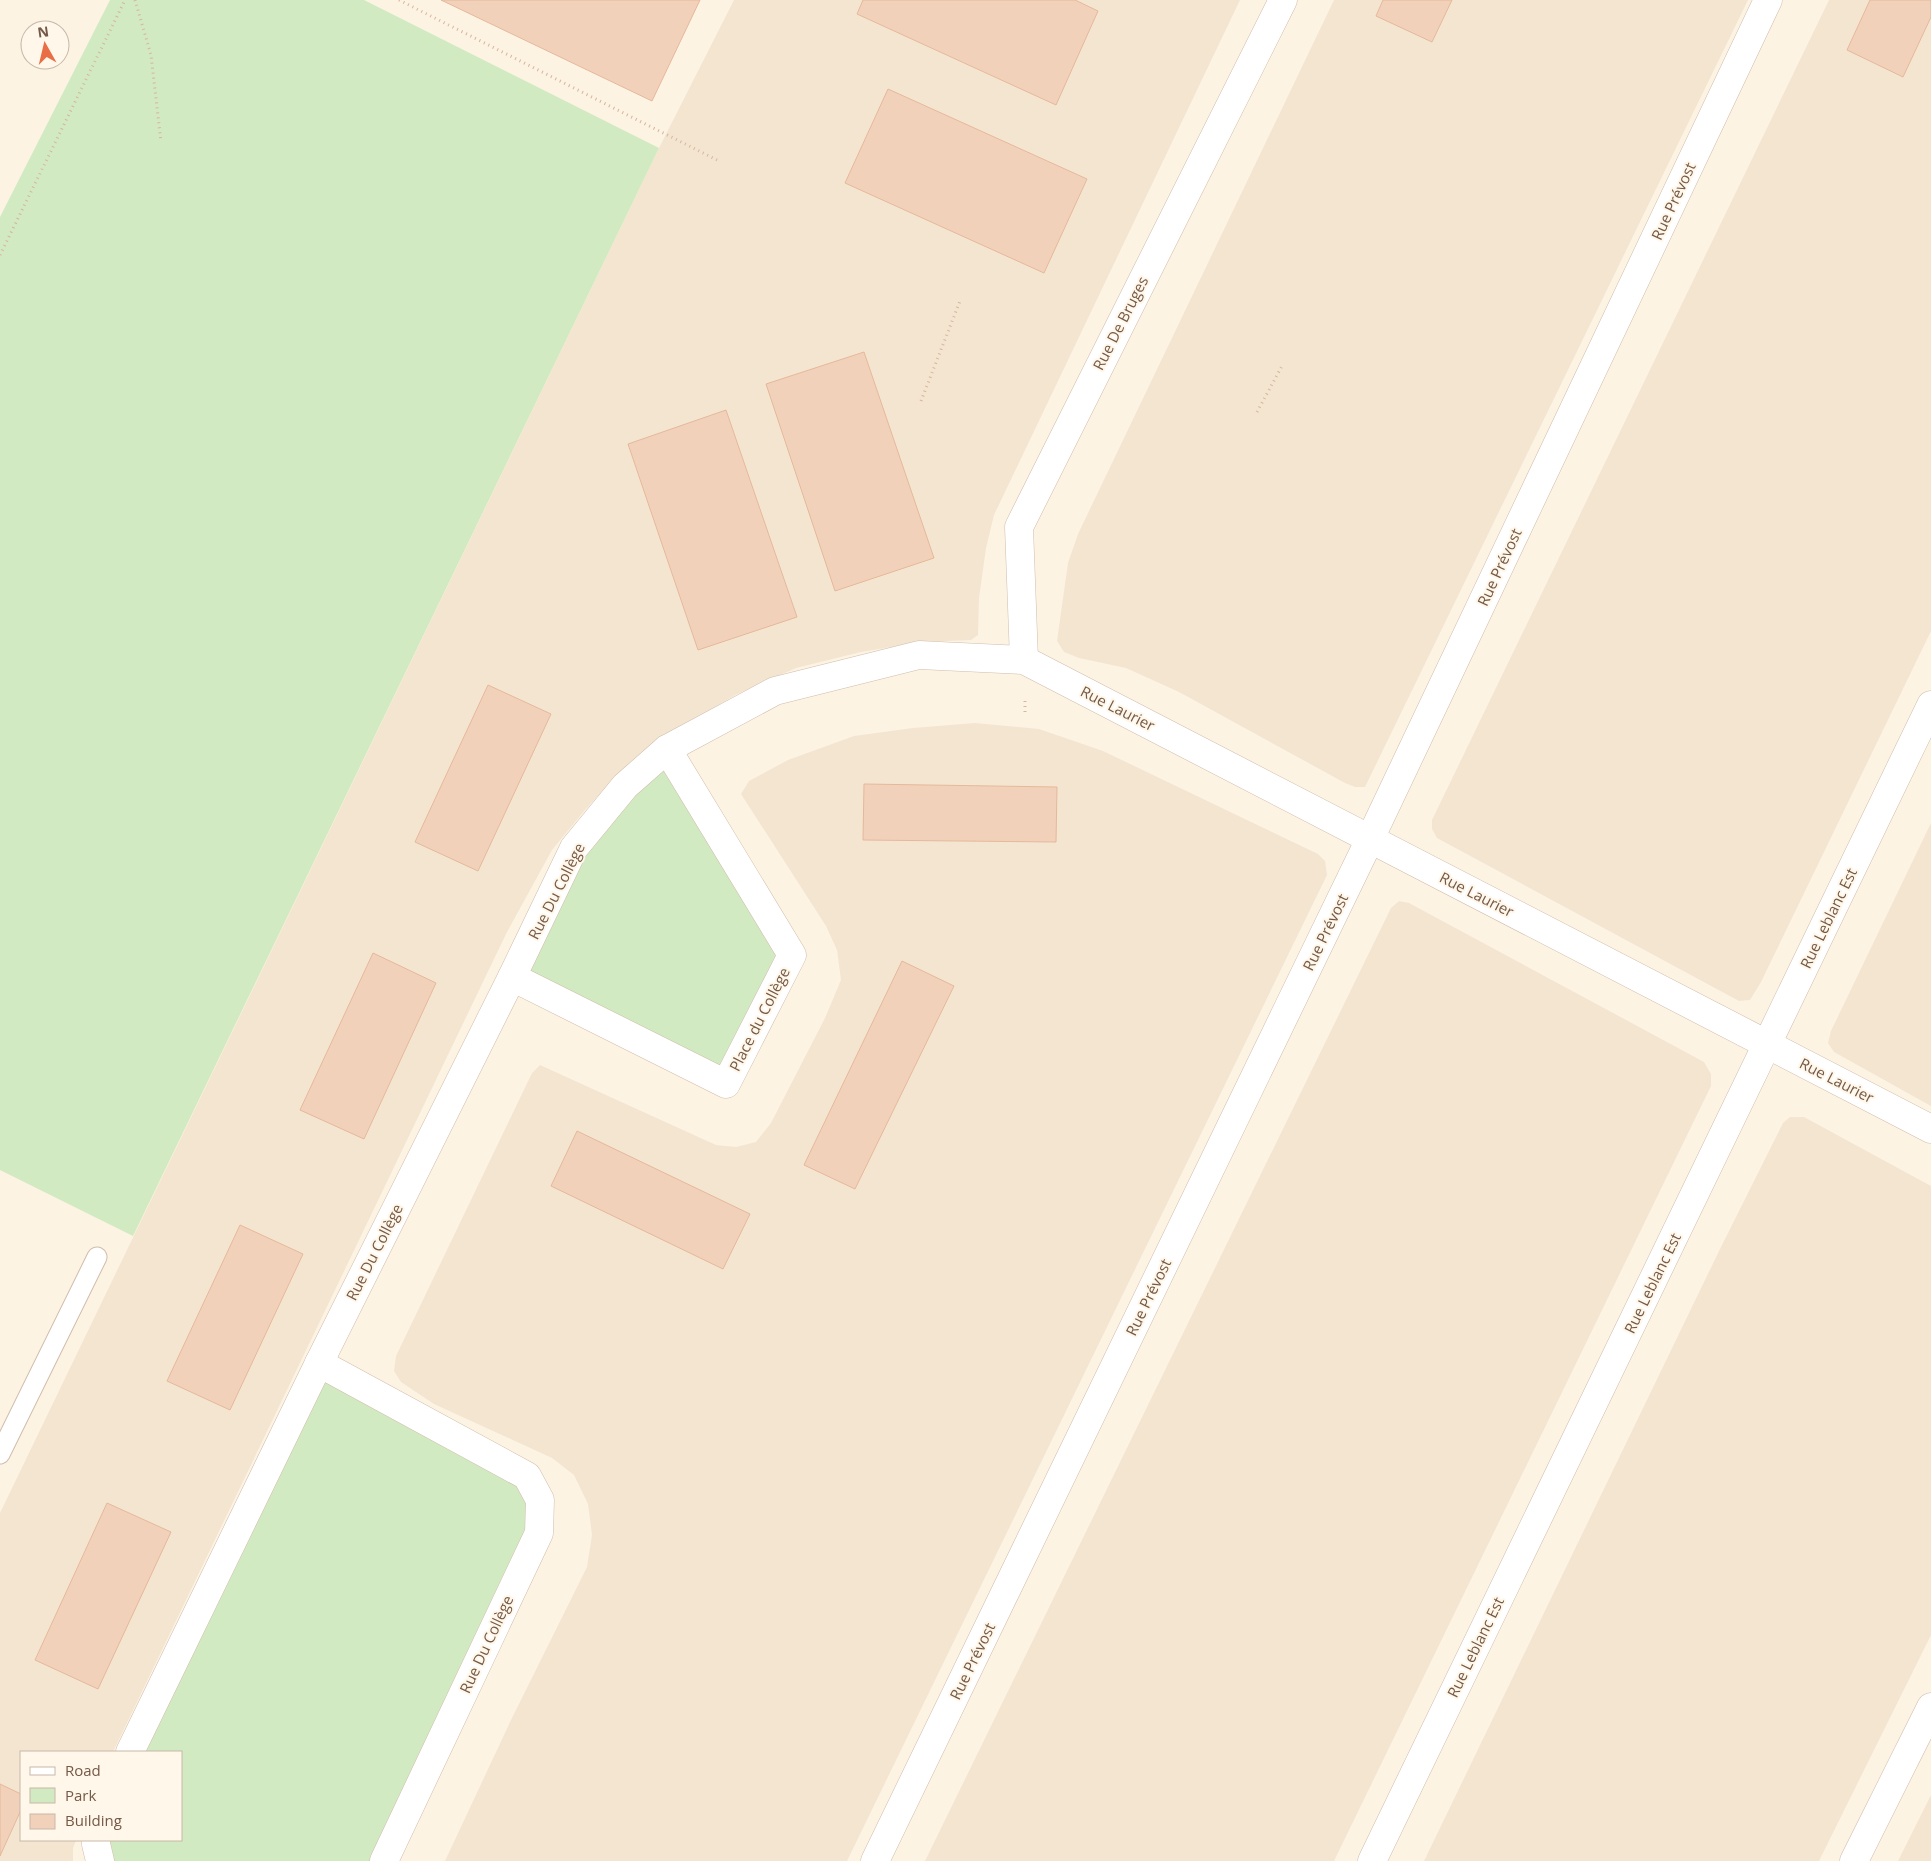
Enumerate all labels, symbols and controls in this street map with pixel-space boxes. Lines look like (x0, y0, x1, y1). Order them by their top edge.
north arrow (20, 20, 70, 70)
text: N (36, 21, 50, 42)
street label: Rue Prévost (1646, 159, 1700, 243)
street label: Rue De Bruges (1088, 273, 1152, 373)
street label: Rue Prévost (1472, 525, 1526, 609)
street label: Rue Laurier (1078, 681, 1158, 735)
street label: Rue Du Collège (523, 839, 589, 943)
street label: Rue Leblanc Est (1795, 864, 1861, 972)
street label: Rue Laurier (1437, 867, 1517, 921)
street label: Rue Prévost (1298, 890, 1352, 974)
street label: Place du Collège (724, 964, 794, 1074)
street label: Rue Laurier (1797, 1053, 1877, 1107)
street label: Rue Du Collège (341, 1200, 407, 1304)
street label: Rue Leblanc Est (1619, 1229, 1685, 1337)
street label: Rue Prévost (1121, 1255, 1175, 1339)
street label: Rue Du Collège (455, 1592, 517, 1696)
street label: Rue Leblanc Est (1442, 1593, 1508, 1701)
street label: Rue Prévost (945, 1619, 999, 1703)
legend (20, 1751, 182, 1841)
text: Road (65, 1760, 101, 1780)
text: Park (65, 1785, 96, 1805)
text: Building (65, 1810, 122, 1830)

